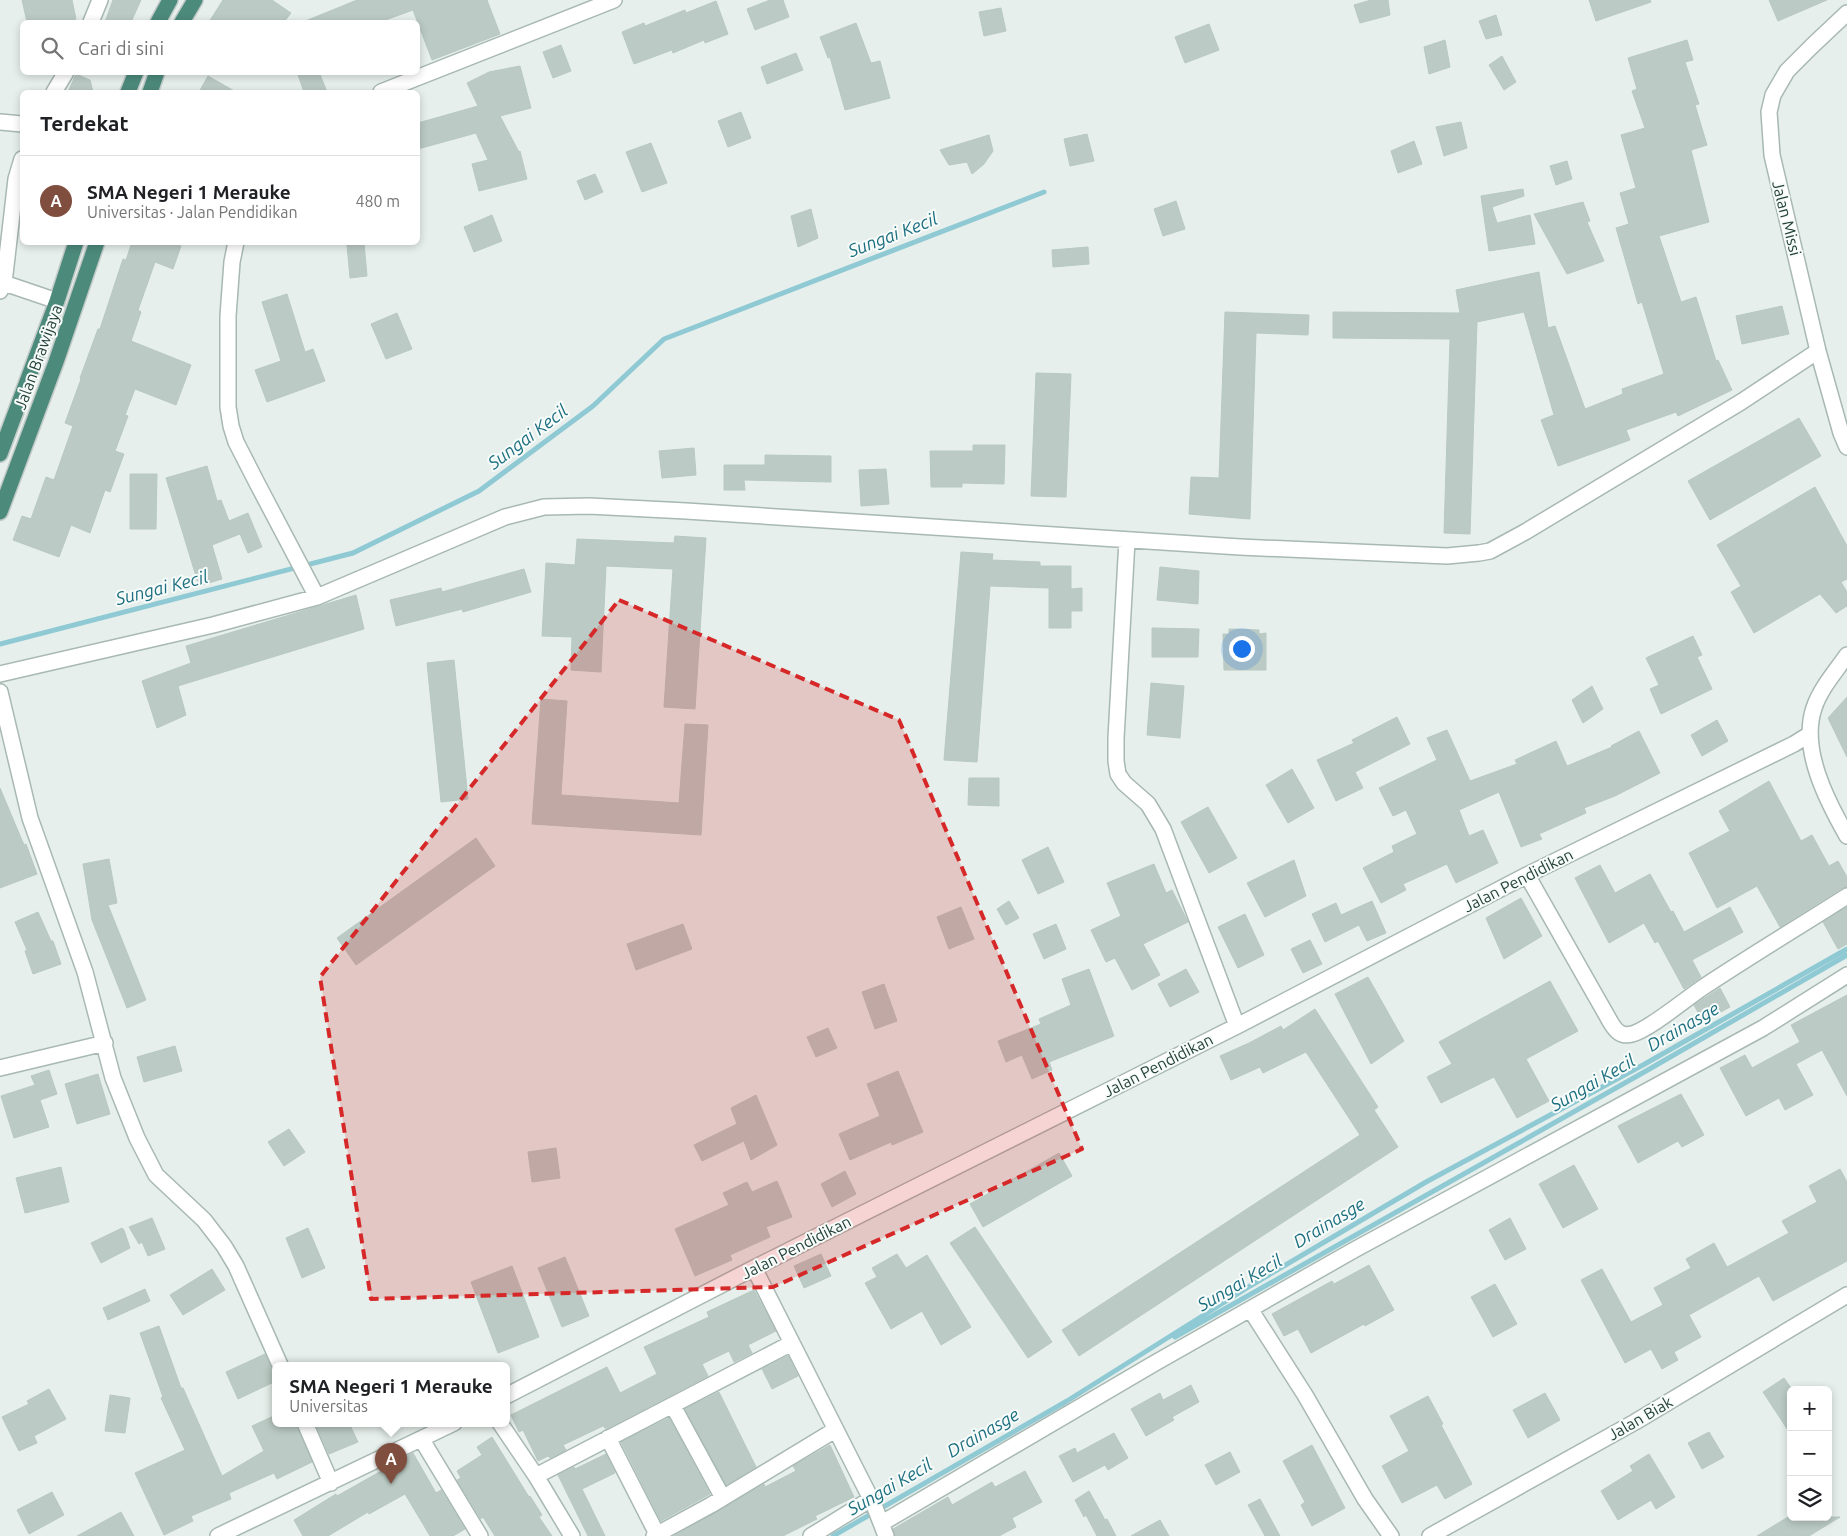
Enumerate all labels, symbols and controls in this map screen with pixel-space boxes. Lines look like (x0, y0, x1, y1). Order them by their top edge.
search box (20, 20, 420, 75)
icon: search (38, 34, 66, 62)
text: Cari di sini (78, 37, 164, 59)
text: Terdekat (40, 111, 128, 135)
street label: Jalan Missi (1769, 179, 1805, 257)
text: SMA Negeri 1 Merauke (87, 181, 291, 203)
text: A (50, 192, 62, 210)
text: 480 m (355, 192, 400, 210)
text: Universitas · Jalan Pendidikan (87, 203, 298, 221)
water label: Sungai Kecil (844, 208, 940, 261)
street label: Jalan Brawijaya (11, 302, 65, 412)
water label: Sungai Kecil (483, 400, 571, 473)
water label: Sungai Kecil (112, 566, 210, 608)
your location (1229, 636, 1255, 662)
street label: Jalan Pendidikan (1460, 845, 1576, 915)
water label: Drainasge (1643, 998, 1722, 1055)
street label: Jalan Pendidikan (1100, 1030, 1216, 1100)
water label: Sungai Kecil (1546, 1050, 1638, 1115)
water label: Drainasge (1289, 1193, 1368, 1251)
street label: Jalan Pendidikan (738, 1212, 854, 1282)
water label: Sungai Kecil (1193, 1250, 1285, 1315)
popup (272, 1362, 510, 1427)
text: SMA Negeri 1 Merauke (289, 1375, 493, 1397)
map controls (1787, 1386, 1832, 1521)
button: + (1787, 1386, 1832, 1431)
street label: Jalan Biak (1604, 1392, 1676, 1444)
text: Universitas (289, 1397, 368, 1415)
water label: Drainasge (943, 1404, 1022, 1461)
button: − (1787, 1431, 1832, 1476)
pin: A (375, 1443, 407, 1484)
water label: Sungai Kecil (843, 1454, 935, 1519)
button: layers (1787, 1476, 1832, 1521)

